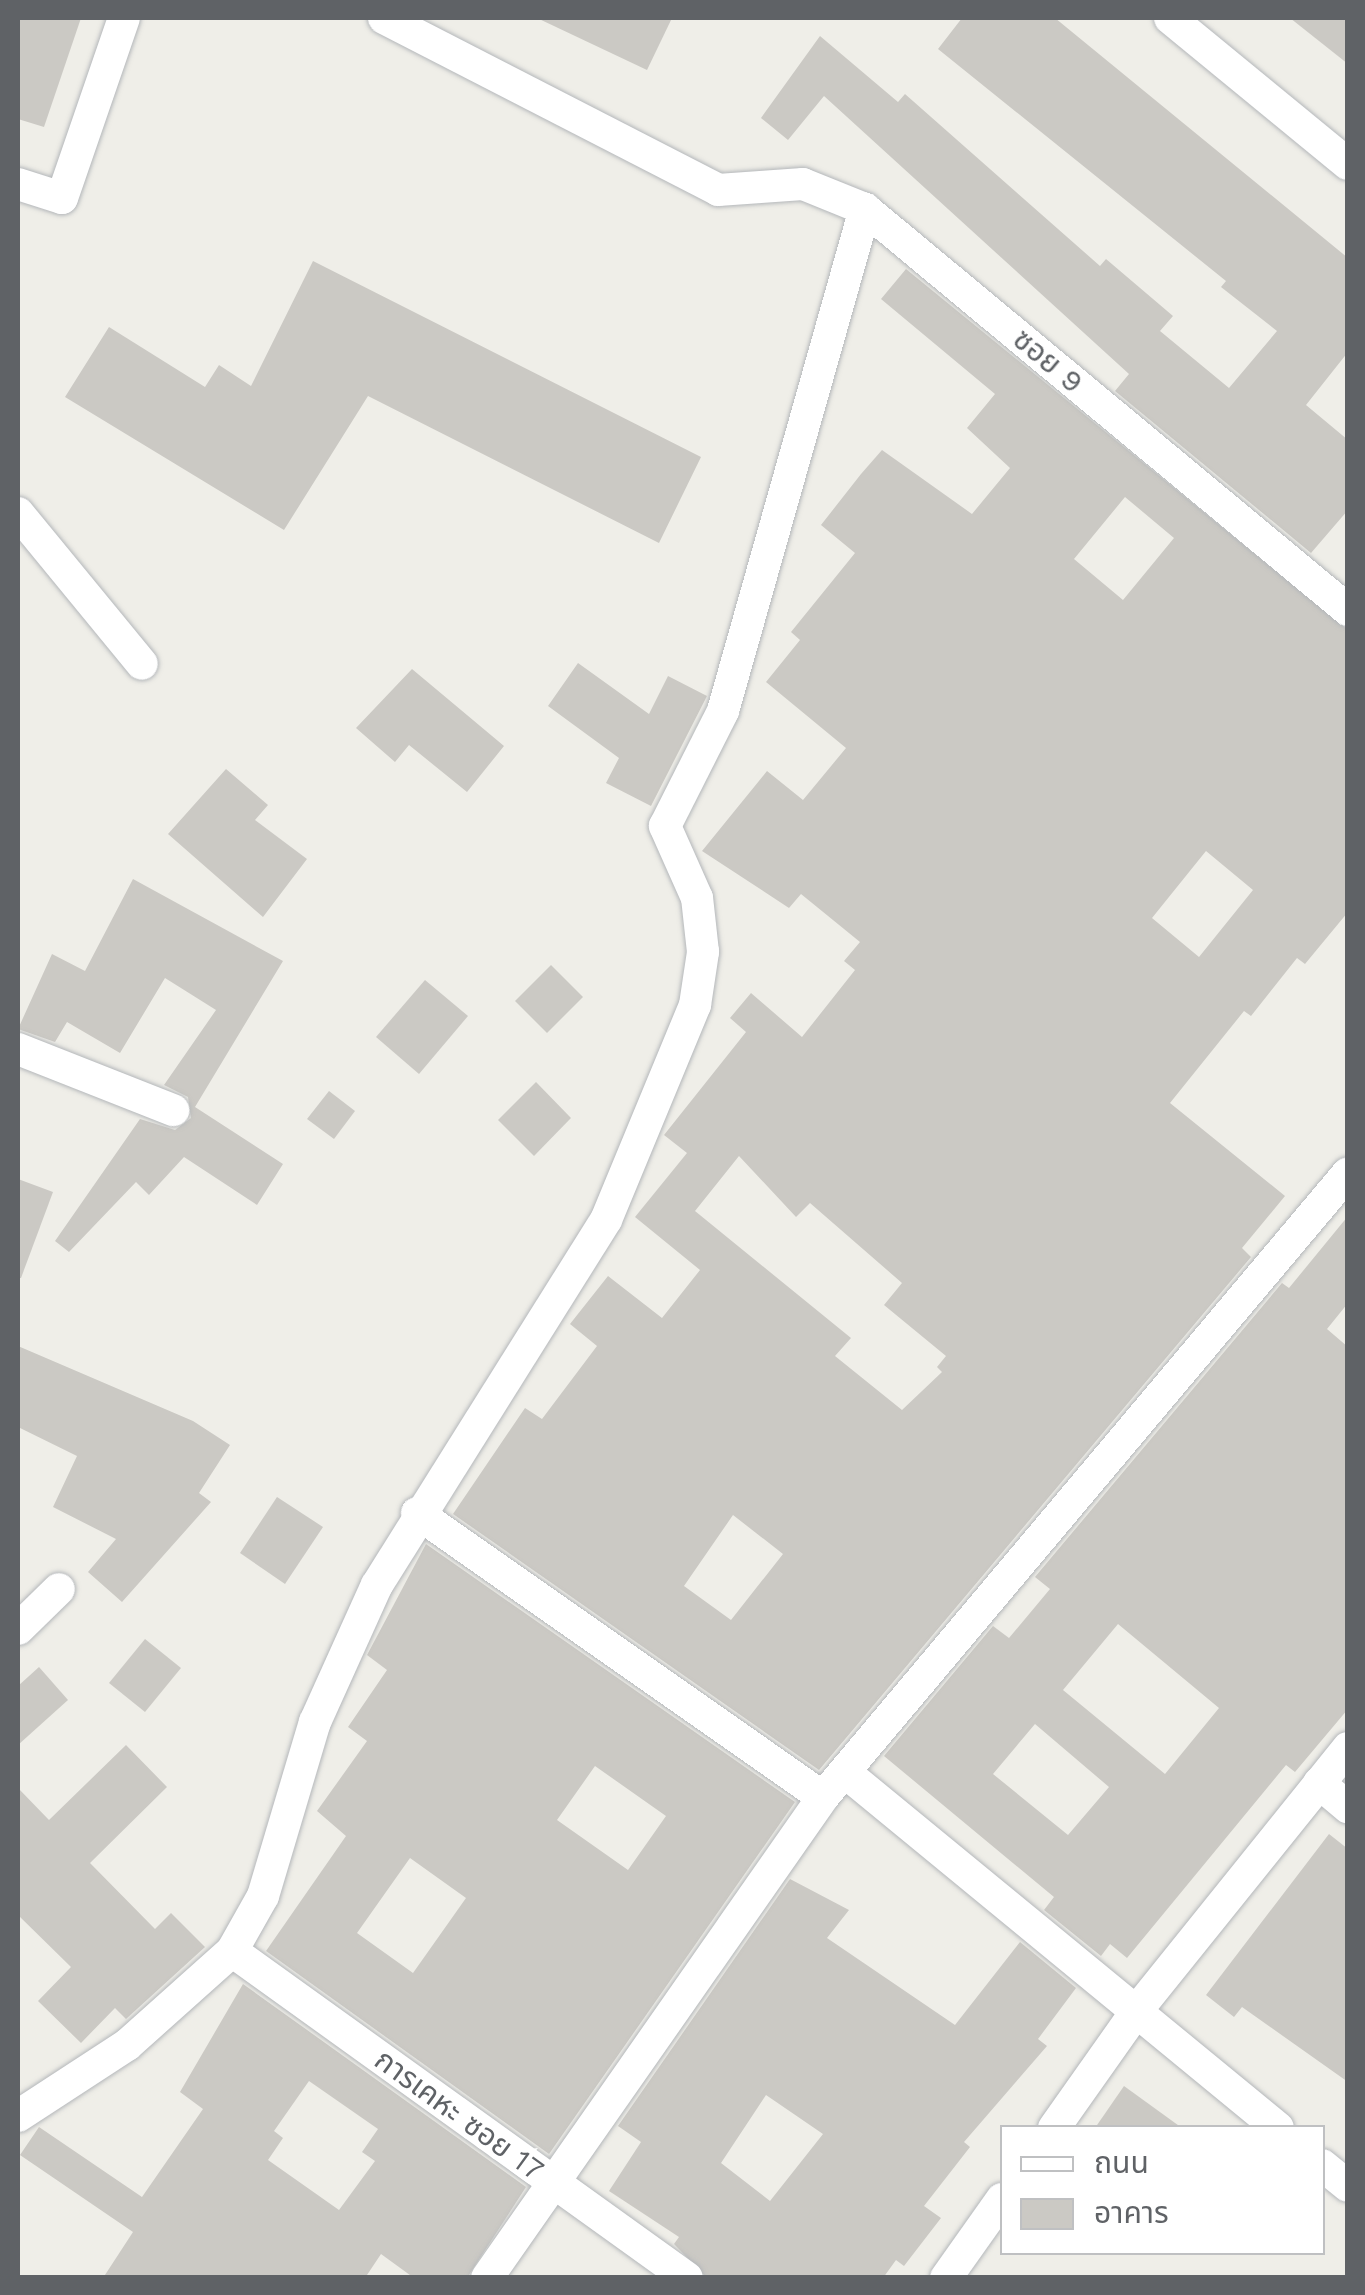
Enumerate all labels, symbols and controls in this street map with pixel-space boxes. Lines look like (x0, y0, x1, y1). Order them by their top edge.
street label: ซอย 9 (1006, 321, 1090, 401)
street label: การเคหะ ซอย 17 (367, 2042, 551, 2188)
legend (1000, 2125, 1325, 2255)
text: ถนน (1094, 2145, 1149, 2180)
text: อาคาร (1094, 2195, 1169, 2230)

